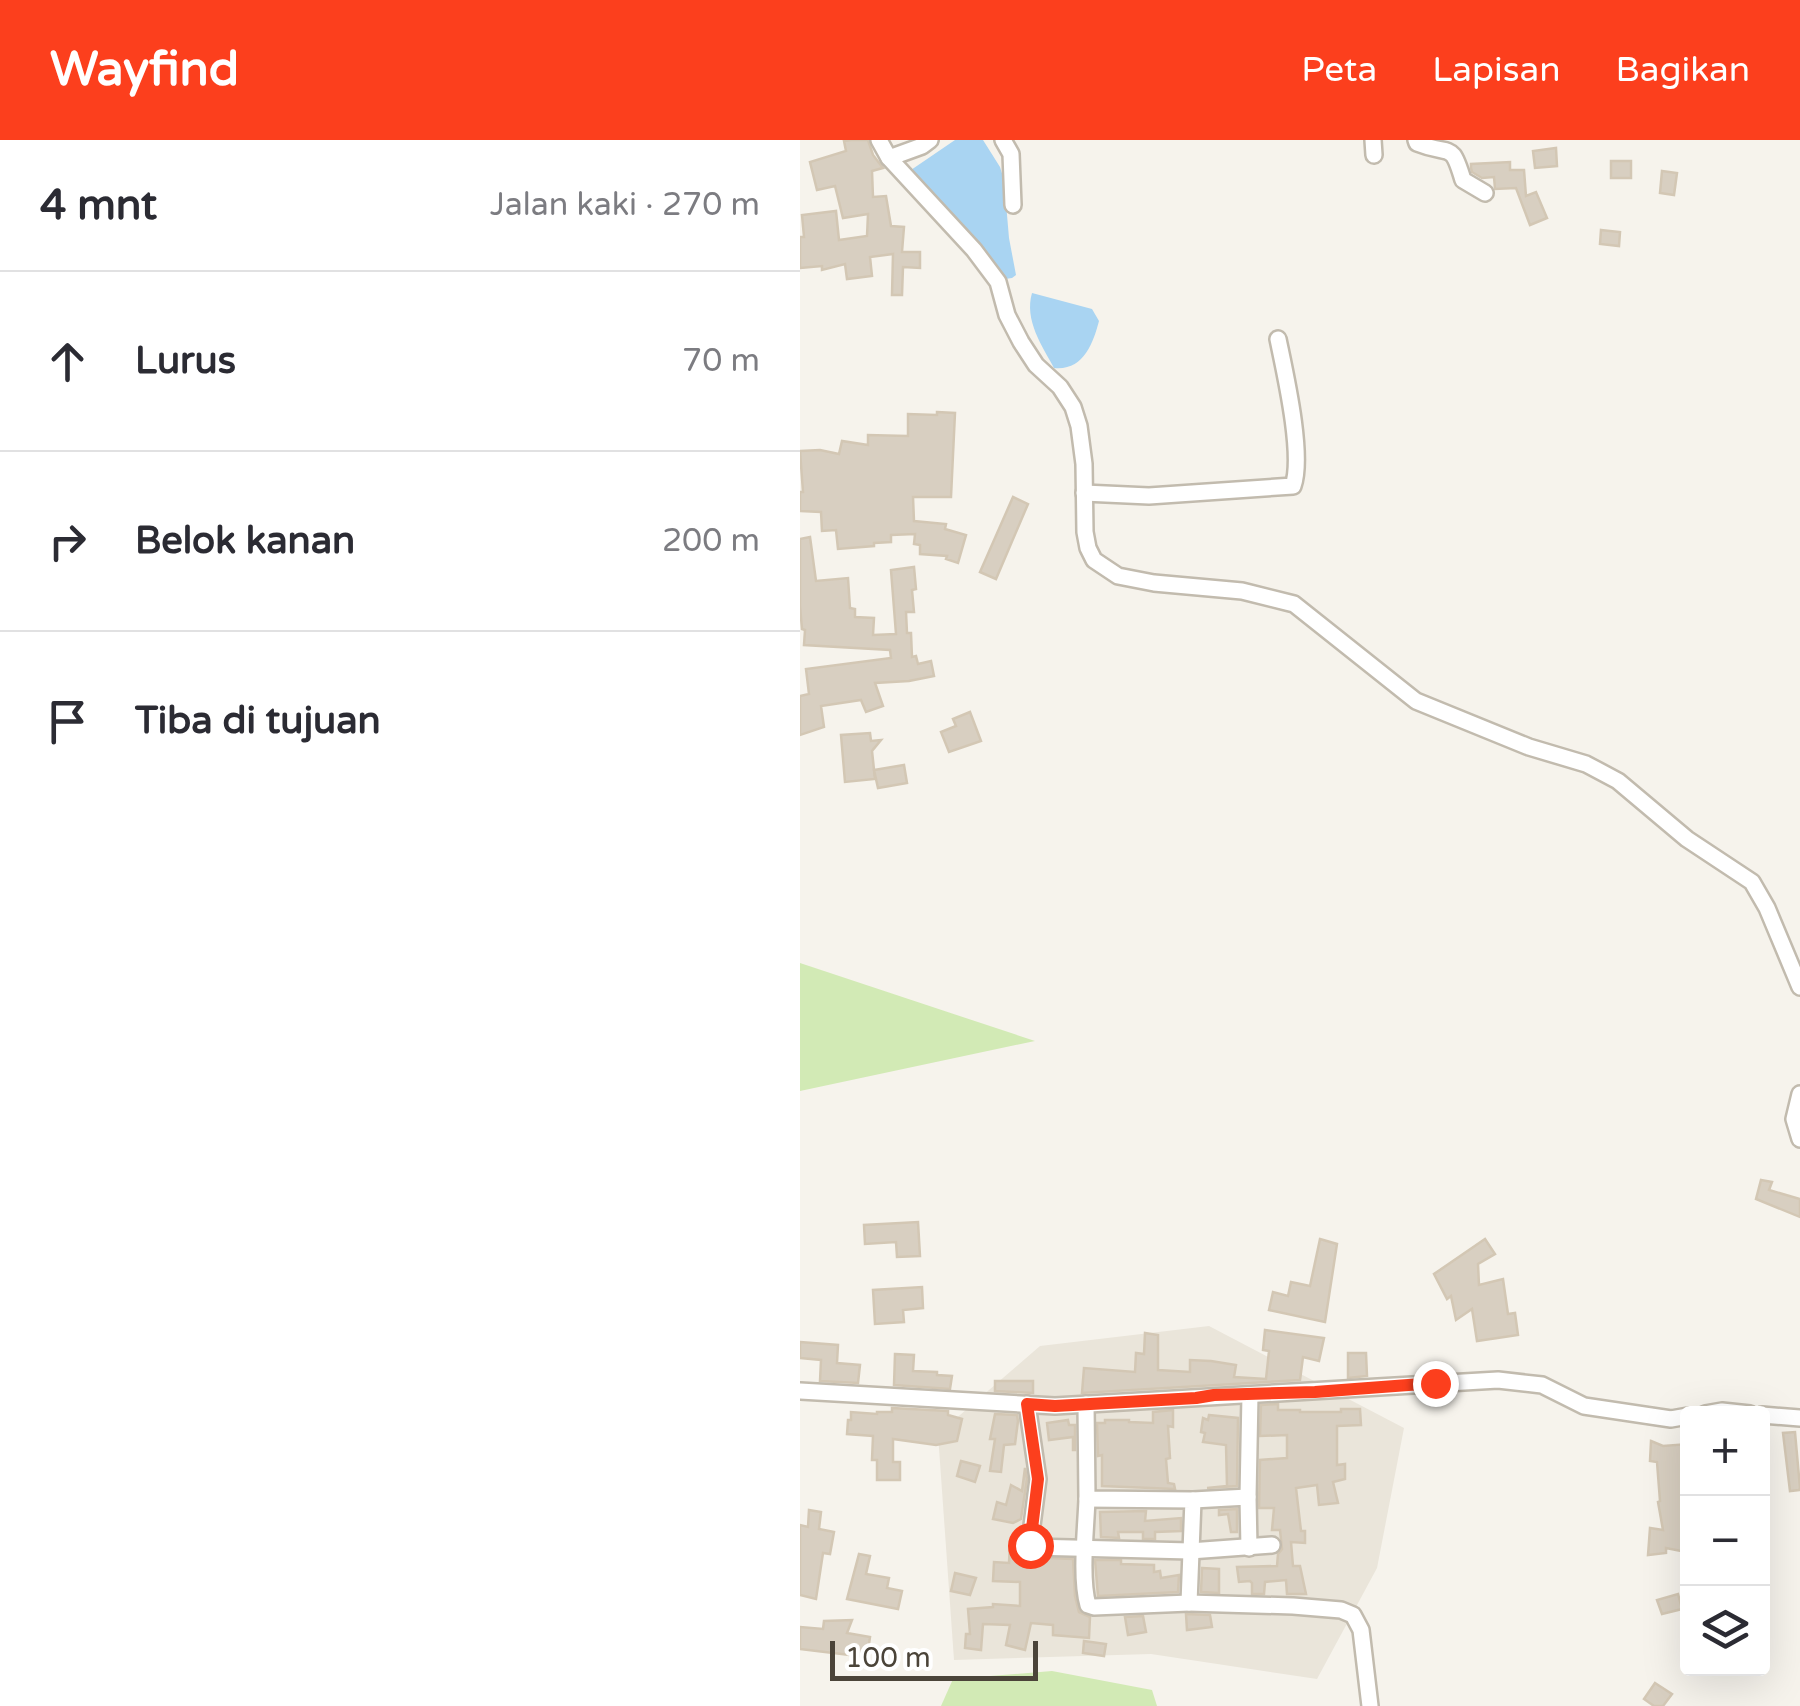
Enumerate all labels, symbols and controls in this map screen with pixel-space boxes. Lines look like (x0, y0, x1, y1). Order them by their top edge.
text: Wayfind (50, 41, 239, 99)
text: Peta (1301, 49, 1377, 91)
text: Lapisan (1432, 49, 1561, 91)
text: Bagikan (1616, 49, 1750, 91)
text: 4 mnt (40, 180, 157, 231)
text: Jalan kaki · 270 m (490, 186, 760, 224)
icon: ahead (40, 334, 95, 389)
text: Lurus (135, 338, 236, 384)
text: 70 m (682, 342, 760, 380)
icon: right (40, 514, 95, 569)
text: Belok kanan (135, 518, 355, 564)
text: 200 m (662, 522, 760, 560)
icon: arrive (40, 694, 95, 749)
text: Tiba di tujuan (135, 698, 381, 744)
route end (1413, 1361, 1459, 1407)
map controls (1680, 1406, 1770, 1676)
button: + (1680, 1406, 1770, 1496)
button: − (1680, 1496, 1770, 1586)
route start (1008, 1523, 1054, 1569)
button: layers (1680, 1586, 1770, 1676)
scale bar (830, 1636, 1038, 1680)
text: 100 m (845, 1641, 931, 1675)

